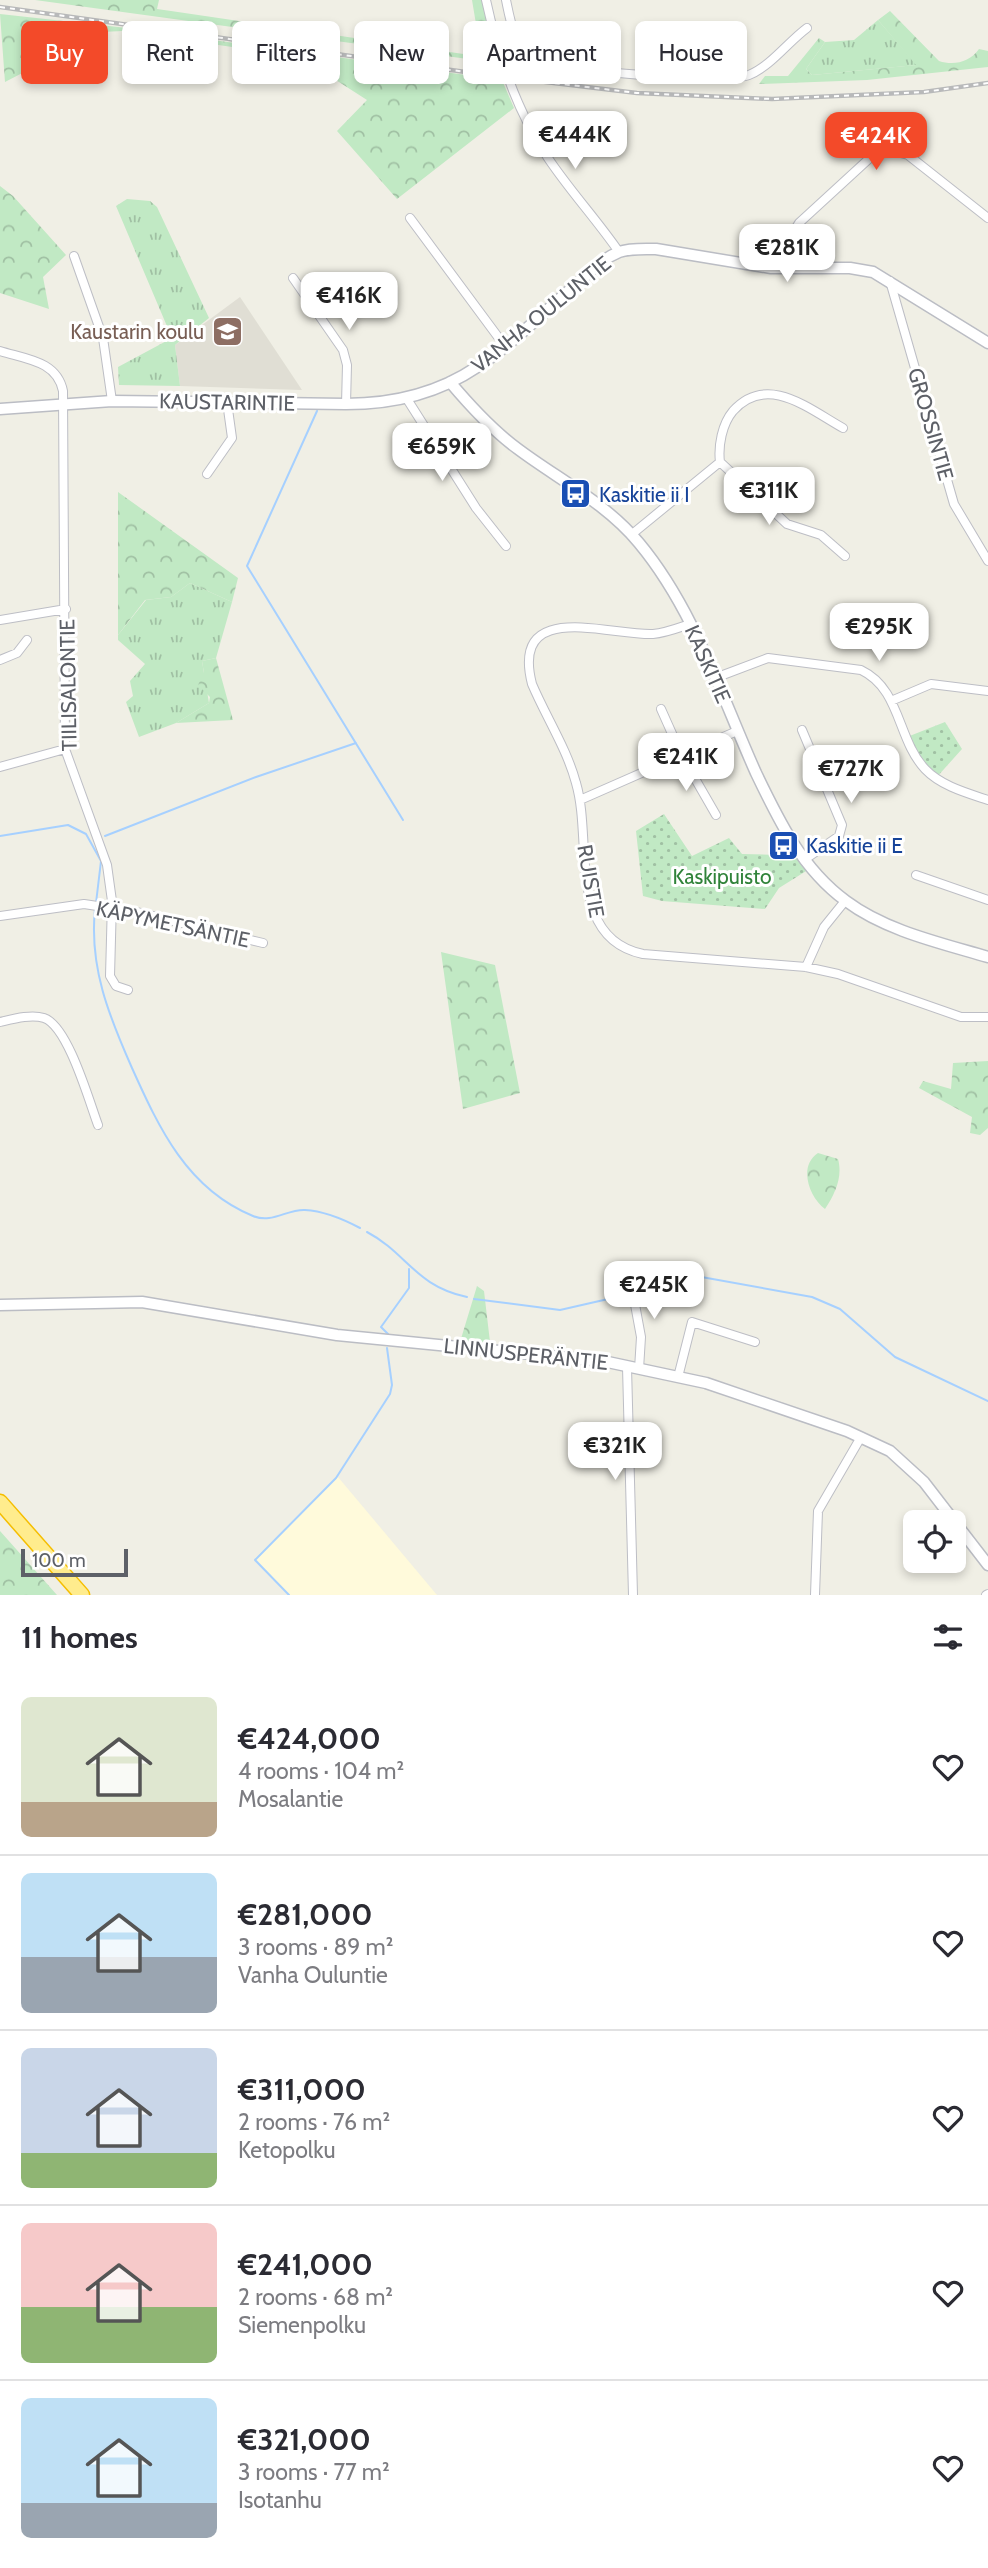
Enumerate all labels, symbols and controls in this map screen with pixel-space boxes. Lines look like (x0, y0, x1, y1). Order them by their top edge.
chip: Buy (21, 21, 108, 84)
chip: Rent (122, 21, 218, 84)
chip: Filters (232, 21, 340, 84)
chip: New (354, 21, 449, 84)
chip: Apartment (463, 21, 621, 84)
chip: House (635, 21, 747, 84)
pin: €444K (526, 111, 624, 171)
pin: €424K (827, 113, 925, 172)
text: €444K (539, 120, 611, 148)
text: €424K (841, 121, 911, 149)
pin: €281K (738, 224, 836, 284)
text: €281K (755, 233, 819, 261)
street label: VANHA OULUNTIE (466, 250, 616, 378)
pin: €416K (300, 272, 398, 332)
text: €416K (317, 281, 381, 309)
school or university icon: Kaustarin koulu (210, 314, 244, 348)
place label: Kaustarin koulu (70, 319, 204, 344)
street label: GROSSINTIE (903, 365, 959, 483)
street label: KAUSTARINTIE (159, 388, 295, 416)
pin: €659K (393, 424, 491, 483)
text: €659K (408, 432, 476, 460)
pin: €311K (720, 468, 818, 527)
text: €311K (740, 476, 798, 504)
bus stop icon: Kaskitie ii I (559, 477, 593, 511)
place label: Kaskitie ii I (599, 482, 690, 507)
pin: €295K (830, 604, 928, 663)
text: €295K (846, 612, 912, 640)
street label: TIILISALONTIE (54, 619, 82, 751)
street label: KASKITIE (680, 621, 736, 707)
pin: €241K (637, 734, 735, 793)
text: €241K (654, 742, 718, 770)
pin: €727K (802, 746, 900, 805)
text: €727K (819, 754, 883, 782)
bus stop icon: Kaskitie ii E (766, 828, 800, 862)
place label: Kaskitie ii E (806, 833, 903, 858)
street label: RUISTIE (572, 843, 610, 919)
park label: Kaskipuisto (673, 864, 771, 889)
street label: KÄPYMETSÄNTIE (94, 896, 252, 952)
pin: €245K (605, 1262, 703, 1321)
text: €245K (620, 1270, 688, 1298)
street label: LINNUSPERÄNTIE (443, 1333, 609, 1375)
pin: €321K (566, 1422, 664, 1482)
text: €321K (584, 1431, 646, 1459)
map controls (903, 1510, 966, 1573)
button: locate (903, 1510, 966, 1573)
scale bar (21, 1546, 128, 1578)
text: 100 m (32, 1549, 86, 1572)
icon: filters (929, 1618, 967, 1656)
text: 11 homes (21, 1619, 138, 1656)
text: €424,000 (238, 1720, 381, 1757)
icon: home (77, 1725, 161, 1809)
icon: heart (929, 1748, 967, 1786)
text: 4 rooms · 104 m² (238, 1757, 404, 1785)
text: Mosalantie (238, 1785, 343, 1813)
text: €281,000 (238, 1896, 373, 1933)
icon: home (77, 1901, 161, 1985)
icon: heart (929, 1924, 967, 1962)
text: 3 rooms · 89 m² (238, 1933, 393, 1961)
text: Vanha Ouluntie (238, 1961, 388, 1989)
text: €311,000 (238, 2071, 366, 2108)
icon: home (77, 2076, 161, 2160)
icon: heart (929, 2099, 967, 2137)
text: 2 rooms · 76 m² (238, 2108, 390, 2136)
text: Ketopolku (238, 2136, 336, 2164)
text: €241,000 (238, 2246, 373, 2283)
icon: home (77, 2251, 161, 2335)
icon: heart (929, 2274, 967, 2312)
text: 2 rooms · 68 m² (238, 2283, 393, 2311)
text: Siemenpolku (238, 2311, 366, 2339)
text: €321,000 (238, 2421, 371, 2458)
icon: home (77, 2426, 161, 2510)
icon: heart (929, 2449, 967, 2487)
text: 3 rooms · 77 m² (238, 2458, 390, 2486)
text: Isotanhu (238, 2486, 322, 2514)

